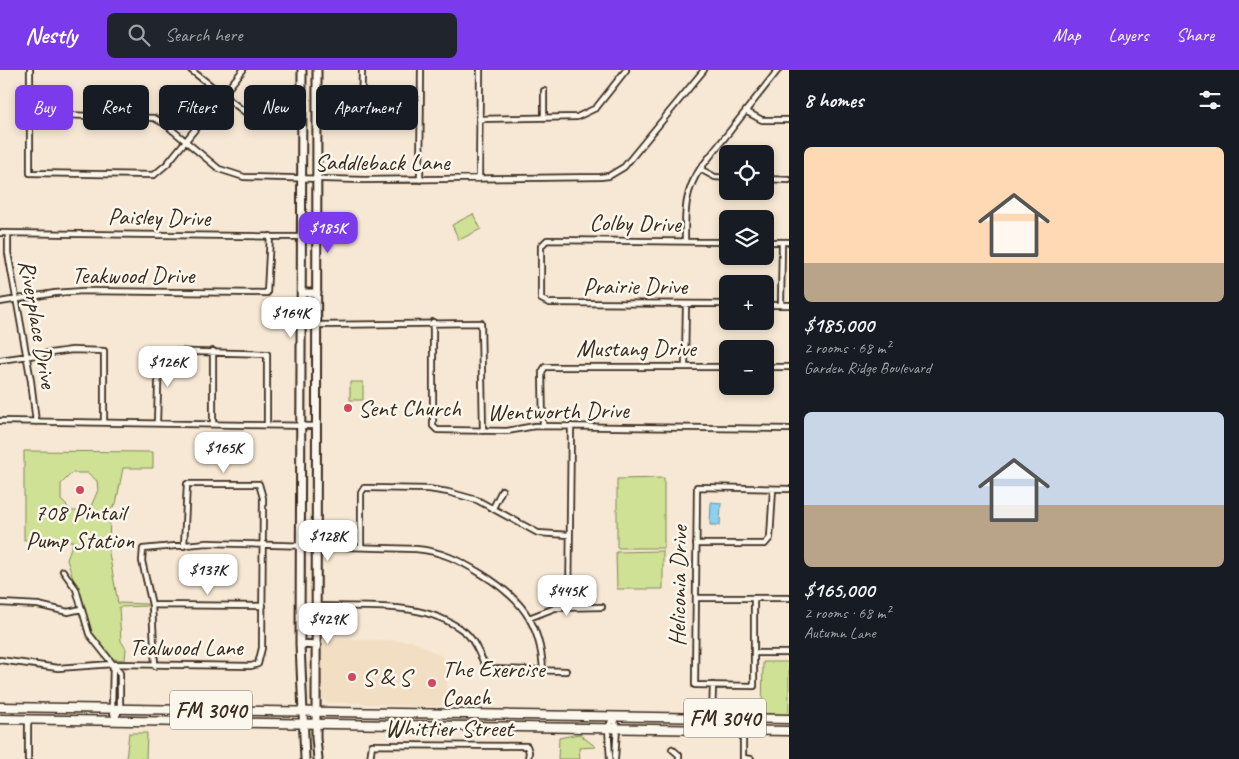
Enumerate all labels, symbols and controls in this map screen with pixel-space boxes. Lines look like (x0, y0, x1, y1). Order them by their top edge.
search box (107, 13, 457, 58)
text: Nestly (25, 20, 77, 50)
icon: search (125, 21, 153, 49)
text: Search here (165, 23, 242, 47)
text: Map (1053, 24, 1081, 46)
text: Layers (1109, 24, 1148, 46)
text: Share (1176, 24, 1214, 46)
chip: Buy (15, 85, 73, 130)
chip: Rent (83, 85, 149, 130)
chip: Filters (159, 85, 234, 130)
chip: New (244, 85, 306, 130)
chip: Apartment (316, 85, 418, 130)
icon: filters (1196, 86, 1224, 114)
text: 8 homes (804, 87, 863, 113)
map controls (719, 145, 774, 395)
button: locate (719, 145, 774, 200)
street label: Saddleback Lane (314, 147, 452, 177)
icon: home (969, 180, 1059, 270)
street label: Paisley Drive (108, 201, 213, 233)
street label: Colby Drive (589, 207, 683, 239)
button: layers (719, 210, 774, 265)
pin: $185K (293, 212, 363, 254)
text: $185K (310, 218, 346, 238)
street label: Riverplace Drive (12, 258, 64, 393)
street label: Teakwood Drive (72, 260, 196, 290)
street label: Prairie Drive (583, 271, 689, 301)
button: + (719, 275, 774, 330)
pin: $164K (256, 296, 326, 339)
text: $164K (272, 303, 310, 323)
text: $185,000 (804, 312, 874, 338)
street label: Mustang Drive (576, 333, 698, 363)
text: 2 rooms · 68 m² (804, 338, 890, 358)
button: − (719, 340, 774, 395)
pin: $126K (133, 346, 203, 388)
text: $126K (149, 352, 187, 372)
text: Garden Ridge Boulevard (804, 358, 931, 378)
place label: Sent Church (358, 393, 462, 423)
street label: Wentworth Drive (487, 395, 631, 427)
marker: Sent Church (342, 402, 354, 414)
pin: $165K (189, 432, 259, 474)
text: $165K (205, 438, 243, 458)
icon: home (969, 445, 1059, 535)
marker: 708 Pintail Pump Station (74, 484, 86, 496)
place label: 708 Pintail Pump Station (26, 497, 134, 555)
pin: $128K (293, 520, 363, 562)
street label: Heliconia Drive (662, 523, 694, 647)
text: $128K (310, 526, 346, 546)
pin: $137K (173, 554, 243, 596)
text: $137K (190, 560, 226, 580)
pin: $445K (532, 574, 602, 617)
text: $165,000 (804, 577, 874, 603)
text: $445K (549, 581, 585, 601)
pin: $429K (293, 602, 363, 645)
text: 2 rooms · 68 m² (804, 603, 890, 623)
text: $429K (310, 609, 346, 629)
text: Autumn Lane (804, 623, 876, 643)
street label: Tealwood Lane (129, 632, 245, 662)
place label: The Exercise Coach (442, 654, 547, 712)
place label: S & S (362, 662, 415, 692)
marker: S & S (346, 671, 358, 683)
marker: The Exercise Coach (426, 677, 438, 689)
road number: FM 3040 (170, 690, 252, 730)
road number: FM 3040 (684, 698, 766, 738)
street label: Whittier Street (385, 713, 515, 743)

